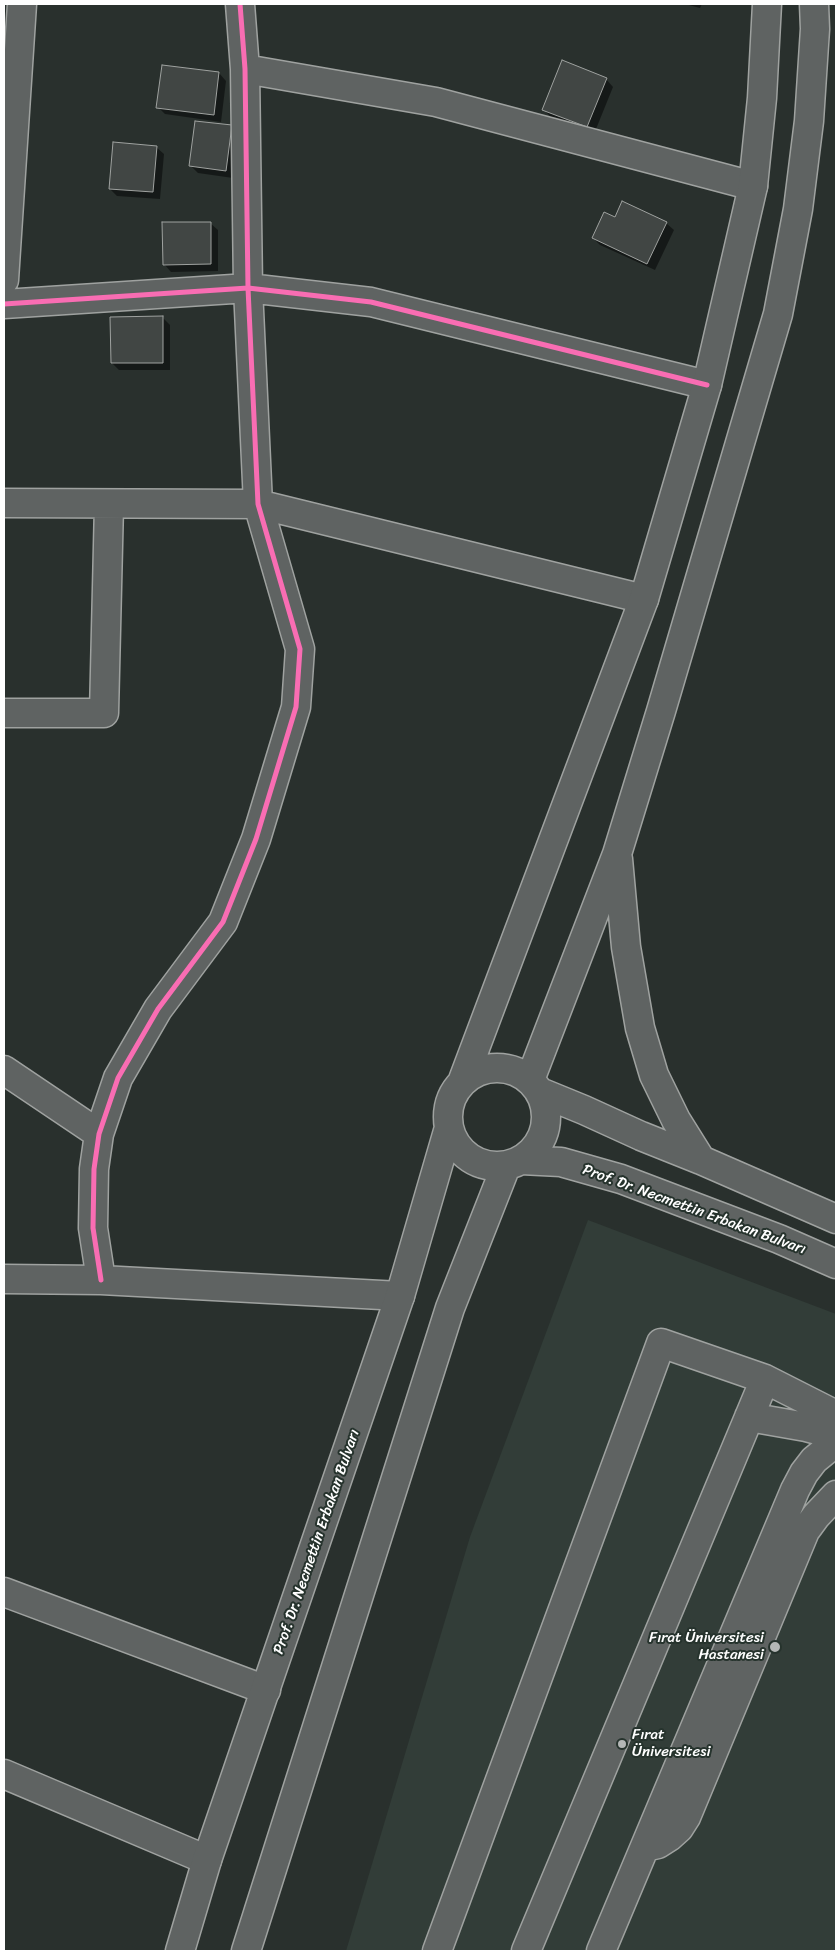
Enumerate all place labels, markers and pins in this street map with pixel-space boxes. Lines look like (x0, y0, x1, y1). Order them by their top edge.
place label: Fırat Üniversitesi Hastanesi (649, 1629, 764, 1664)
marker: Fırat Üniversitesi Hastanesi (768, 1640, 782, 1654)
place label: Fırat Üniversitesi (632, 1726, 711, 1761)
marker: Fırat Üniversitesi (616, 1738, 628, 1750)

